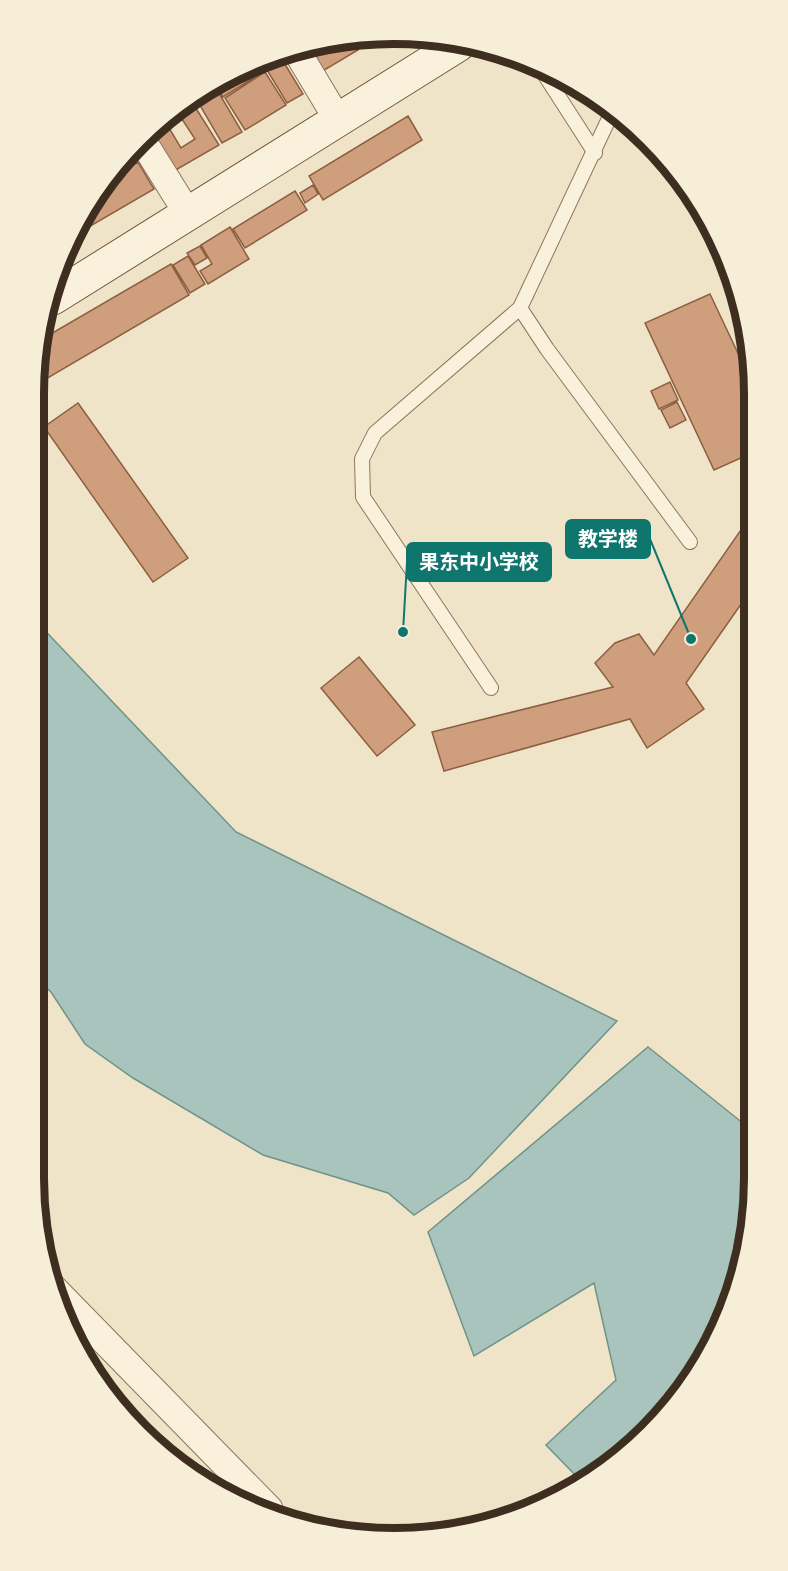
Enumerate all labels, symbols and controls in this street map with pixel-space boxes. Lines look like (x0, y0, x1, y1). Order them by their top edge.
callout: 教学楼 (566, 520, 650, 558)
text: 教学楼 (578, 524, 638, 551)
callout: 果东中小学校 (407, 543, 551, 581)
text: 果东中小学校 (419, 547, 539, 574)

